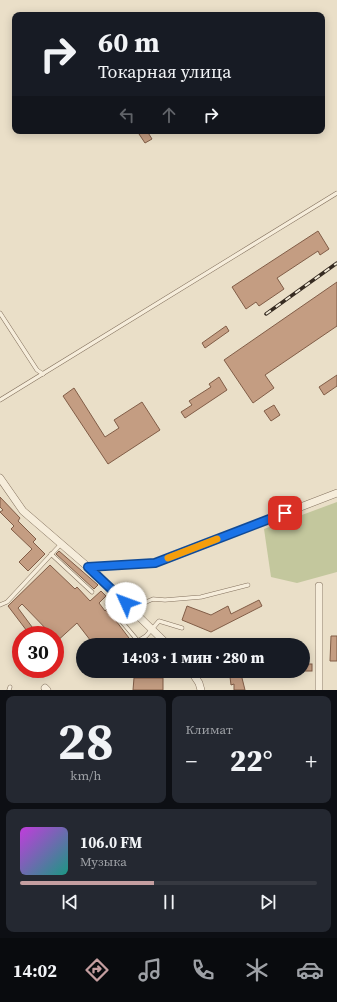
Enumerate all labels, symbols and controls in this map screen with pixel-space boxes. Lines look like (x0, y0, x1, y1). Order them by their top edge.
text: 60 m (98, 23, 160, 61)
icon: right (32, 28, 84, 80)
text: Токарная улица (98, 59, 231, 84)
icon: left (116, 104, 138, 126)
icon: ahead (158, 104, 180, 126)
icon: right (200, 104, 222, 126)
pin (268, 496, 302, 530)
icon: arrive (274, 502, 296, 524)
position arrow (105, 582, 147, 624)
speed limit sign: 30 (12, 626, 64, 678)
text: 14:03 · 1 мин · 280 m (122, 647, 264, 668)
text: 28 (58, 705, 114, 776)
text: Климат (186, 721, 233, 738)
text: 22° (230, 740, 273, 781)
text: − (186, 746, 197, 776)
text: + (305, 746, 317, 776)
text: km/h (70, 767, 101, 784)
text: 106.0 FM (80, 832, 142, 853)
text: Музыка (80, 853, 127, 870)
icon: previous (59, 891, 81, 913)
icon: pause (158, 891, 180, 913)
icon: next (257, 891, 279, 913)
icon: directions (83, 956, 111, 984)
icon: music (136, 956, 164, 984)
icon: phone (189, 956, 217, 984)
icon: climate (243, 956, 271, 984)
icon: car (296, 956, 324, 984)
text: 14:02 (13, 958, 57, 983)

